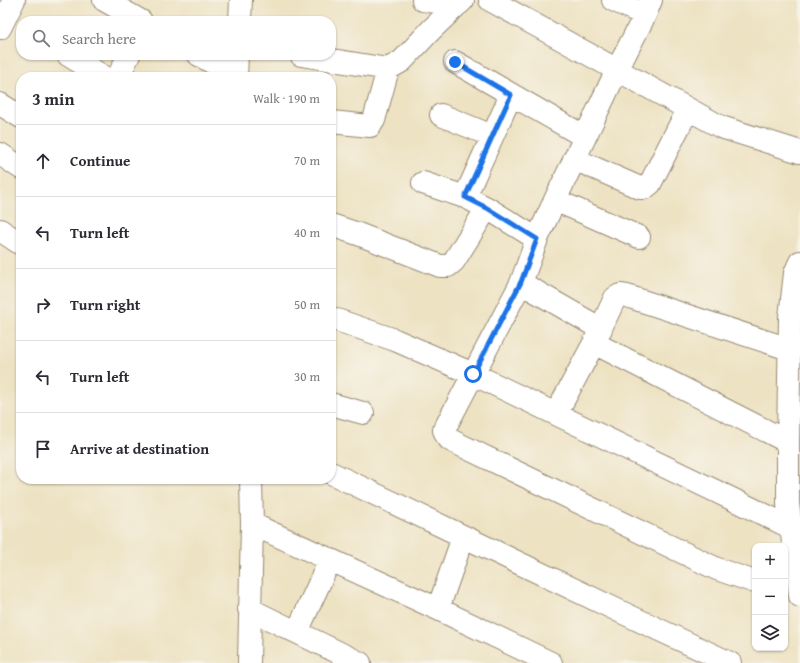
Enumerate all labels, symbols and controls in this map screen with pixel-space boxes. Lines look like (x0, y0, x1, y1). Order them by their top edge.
search box (16, 16, 336, 60)
icon: search (30, 27, 52, 49)
text: Search here (62, 28, 136, 49)
route end (446, 53, 464, 71)
text: 3 min (32, 86, 74, 111)
text: Walk · 190 m (253, 89, 320, 108)
icon: ahead (32, 150, 54, 172)
text: Continue (70, 150, 131, 171)
text: 70 m (294, 151, 320, 170)
icon: left (32, 222, 54, 244)
text: Turn left (70, 222, 129, 243)
text: 40 m (294, 223, 320, 242)
icon: right (32, 294, 54, 316)
text: Turn right (70, 294, 141, 315)
text: 50 m (294, 295, 320, 314)
route start (464, 365, 482, 383)
icon: left (32, 366, 54, 388)
text: Turn left (70, 366, 129, 387)
text: 30 m (294, 367, 320, 386)
icon: arrive (32, 438, 54, 460)
text: Arrive at destination (70, 438, 209, 459)
map controls (752, 543, 788, 651)
button: + (752, 543, 788, 579)
button: − (752, 579, 788, 615)
button: layers (752, 615, 788, 651)

